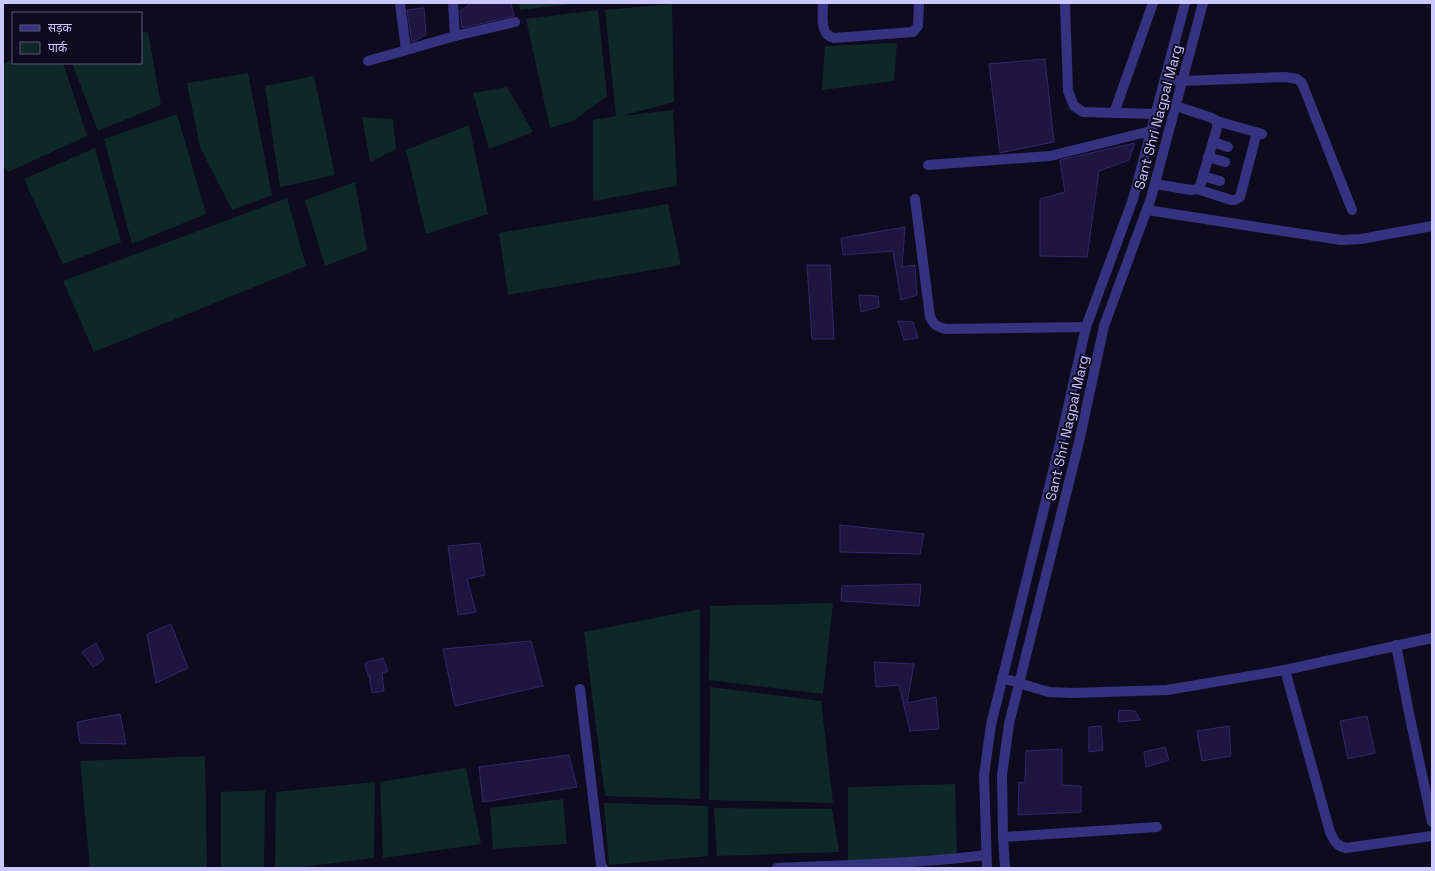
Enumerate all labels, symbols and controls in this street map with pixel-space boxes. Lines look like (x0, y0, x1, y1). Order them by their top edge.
legend (12, 12, 142, 64)
text: सड़क (48, 20, 73, 36)
text: पार्क (48, 40, 68, 56)
street label: Sant Shri Nagpal Marg (1130, 43, 1186, 191)
street label: Sant Shri Nagpal Marg (1041, 353, 1093, 503)

